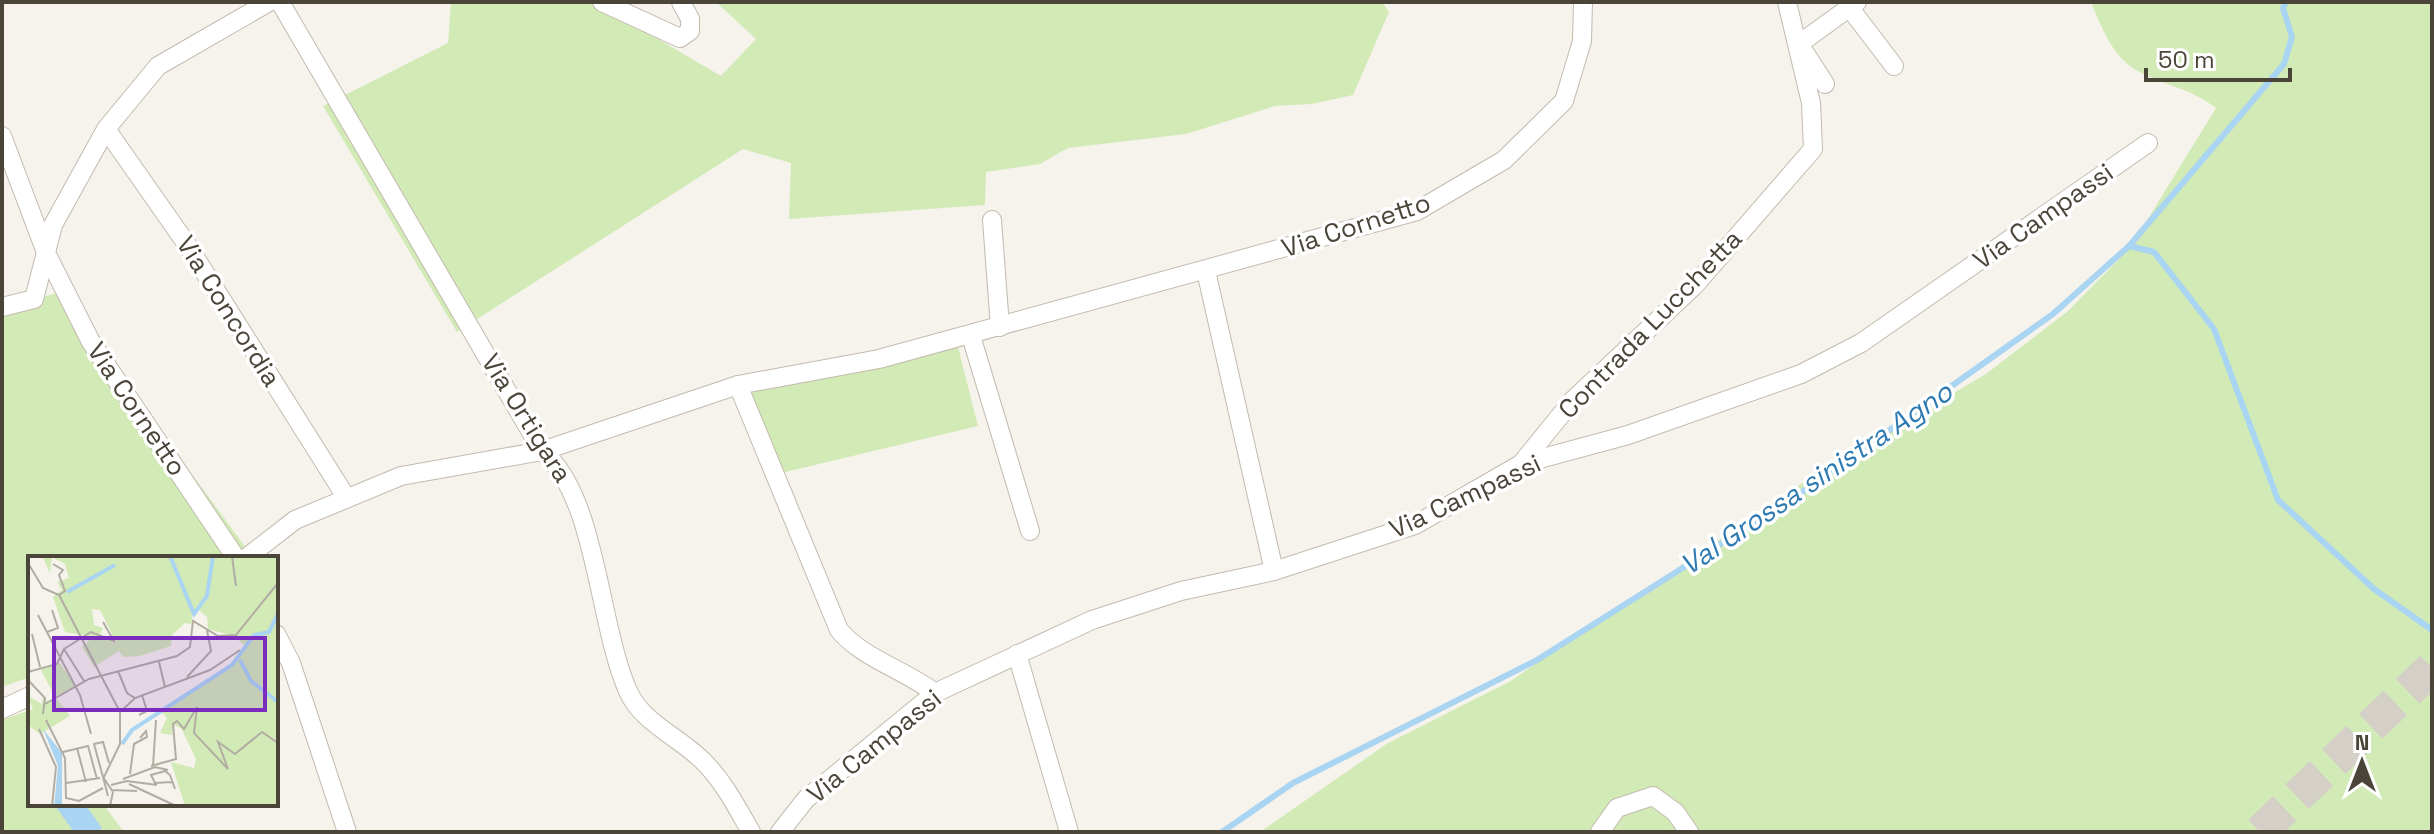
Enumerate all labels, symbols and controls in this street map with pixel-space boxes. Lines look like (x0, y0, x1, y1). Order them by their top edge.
scale bar (2146, 32, 2290, 82)
text: 50 m (2158, 44, 2215, 75)
street label: Via Campassi (1966, 155, 2120, 277)
street label: Via Cornetto (1277, 185, 1435, 265)
street label: Contrada Lucchetta (1551, 222, 1749, 426)
street label: Via Concordia (169, 229, 289, 393)
street label: Via Cornetto (80, 335, 194, 483)
street label: Via Ortigara (474, 347, 580, 489)
water label: Val Grossa sinistra Agno (1673, 373, 1960, 583)
street label: Via Campassi (1384, 446, 1546, 546)
inset map (28, 556, 278, 806)
street label: Via Campassi (800, 681, 948, 811)
north arrow (2322, 722, 2402, 802)
text: N (2355, 728, 2369, 756)

